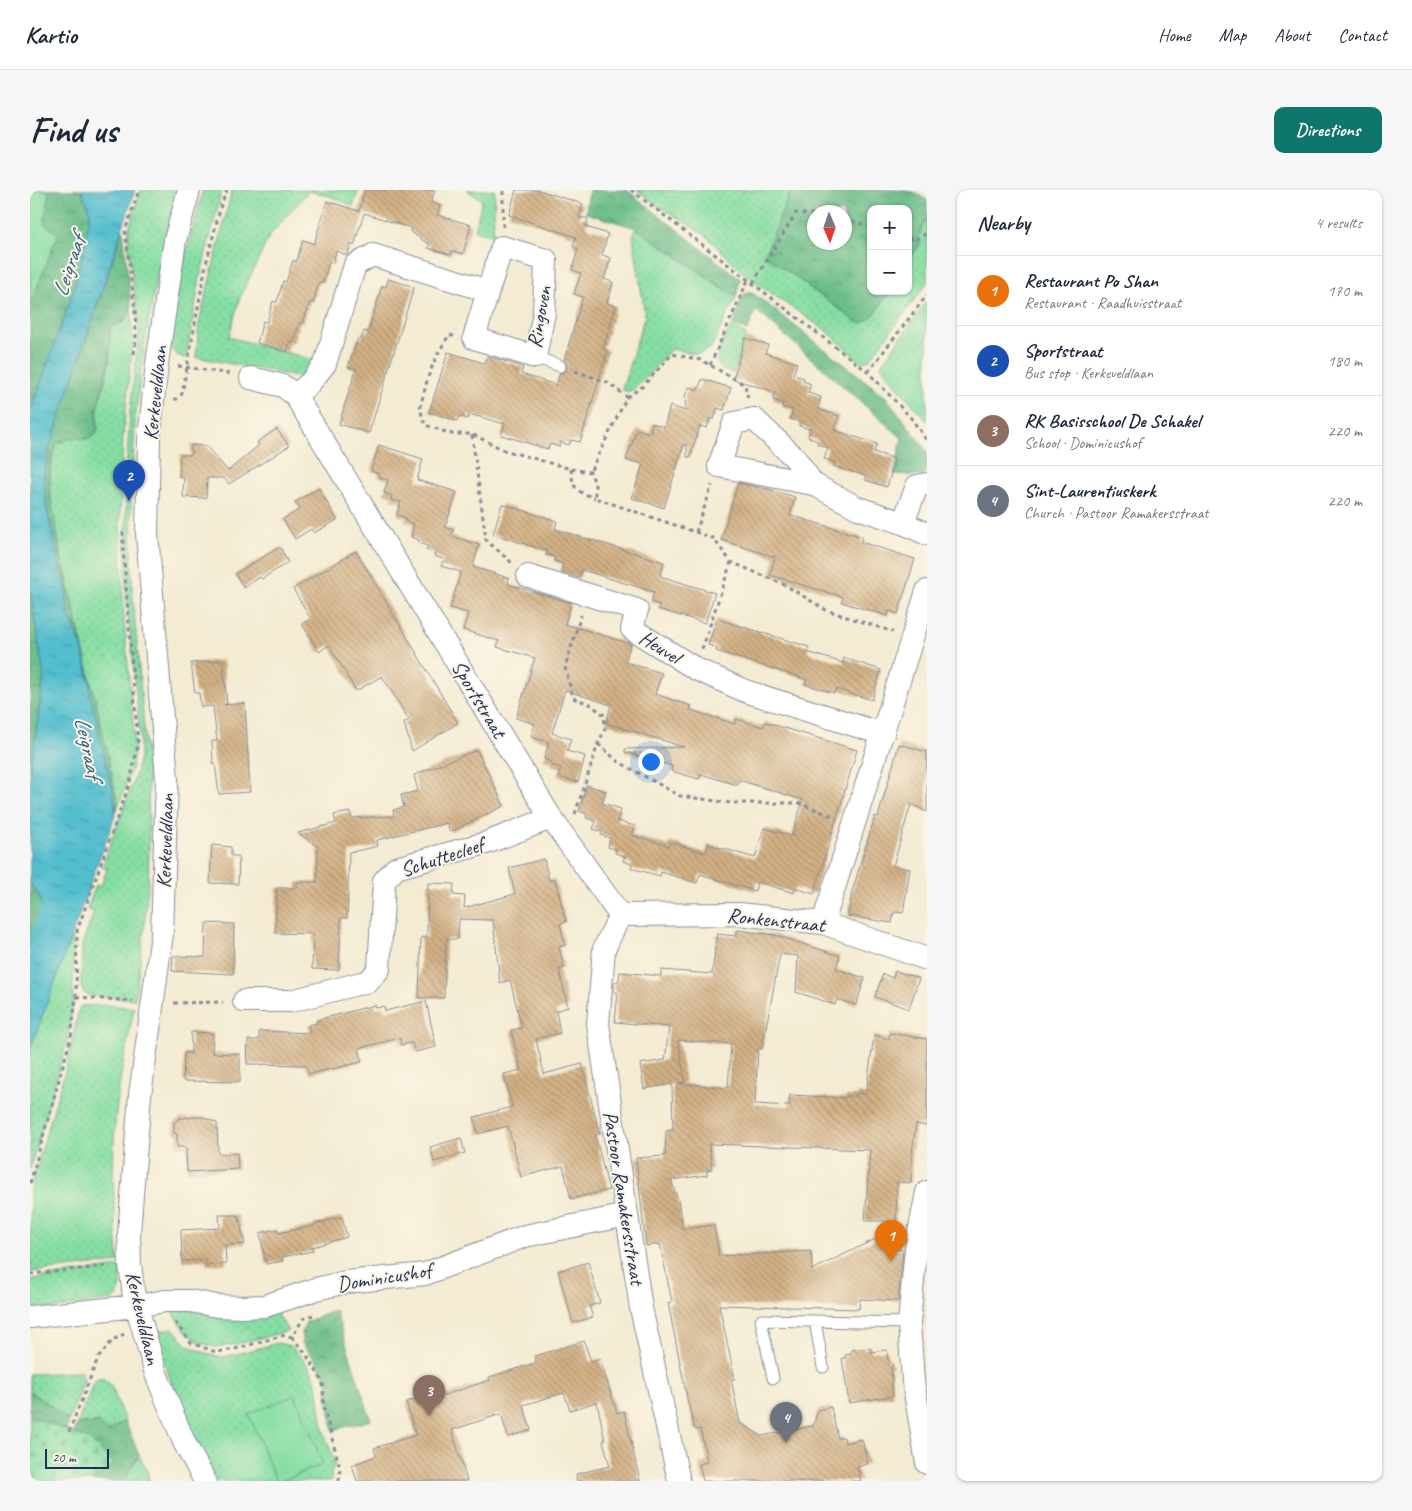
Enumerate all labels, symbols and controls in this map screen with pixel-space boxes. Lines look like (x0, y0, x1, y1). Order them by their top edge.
text: Kartio (25, 20, 77, 50)
text: Home (1158, 24, 1191, 46)
text: Map (1219, 24, 1246, 46)
text: About (1274, 24, 1310, 46)
text: Contact (1338, 24, 1387, 46)
button: Directions (1274, 107, 1382, 153)
text: Find us (30, 108, 117, 153)
north arrow (807, 205, 852, 250)
map controls (867, 205, 912, 295)
button: + (867, 205, 912, 250)
text: Nearby (977, 210, 1030, 236)
text: 4 results (1315, 213, 1362, 233)
water label: Leigraaf (46, 225, 94, 300)
button: − (867, 250, 912, 295)
text: Restaurant Po Shan (1024, 269, 1158, 293)
text: 1 (989, 281, 997, 301)
text: 170 m (1328, 281, 1362, 301)
street label: Ringoven (521, 283, 557, 350)
text: Restaurant · Raadhuisstraat (1024, 293, 1181, 313)
text: Sportstraat (1024, 339, 1102, 363)
street label: Kerkeveldlaan (137, 344, 173, 441)
text: 2 (989, 351, 997, 371)
text: 180 m (1328, 351, 1362, 371)
text: Bus stop · Kerkeveldlaan (1024, 363, 1153, 383)
text: RK Basisschool De Schakel (1024, 409, 1200, 433)
text: 3 (989, 421, 997, 441)
text: 220 m (1328, 421, 1362, 441)
text: School · Dominicushof (1024, 433, 1141, 453)
pin: 2 (113, 460, 145, 501)
text: Sint-Laurentiuskerk (1024, 479, 1155, 503)
text: 4 (989, 491, 997, 511)
text: 220 m (1328, 491, 1362, 511)
text: Church · Pastoor Ramakersstraat (1024, 503, 1208, 523)
street label: Heuvel (635, 624, 688, 671)
street label: Sportstraat (446, 656, 513, 744)
water label: Leigraaf (68, 714, 110, 789)
your location (638, 749, 664, 775)
street label: Kerkeveldlaan (150, 793, 180, 889)
street label: Schuttecleef (397, 830, 492, 883)
street label: Ronkenstraat (726, 902, 828, 938)
street label: Pastoor Ramakersstraat (597, 1109, 651, 1289)
pin: 1 (875, 1220, 907, 1261)
street label: Dominicushof (335, 1256, 438, 1297)
street label: Kerkeveldlaan (120, 1269, 166, 1368)
pin: 3 (413, 1375, 445, 1416)
pin: 4 (770, 1402, 802, 1443)
scale bar (45, 1446, 109, 1469)
text: 20 m (52, 1449, 76, 1466)

